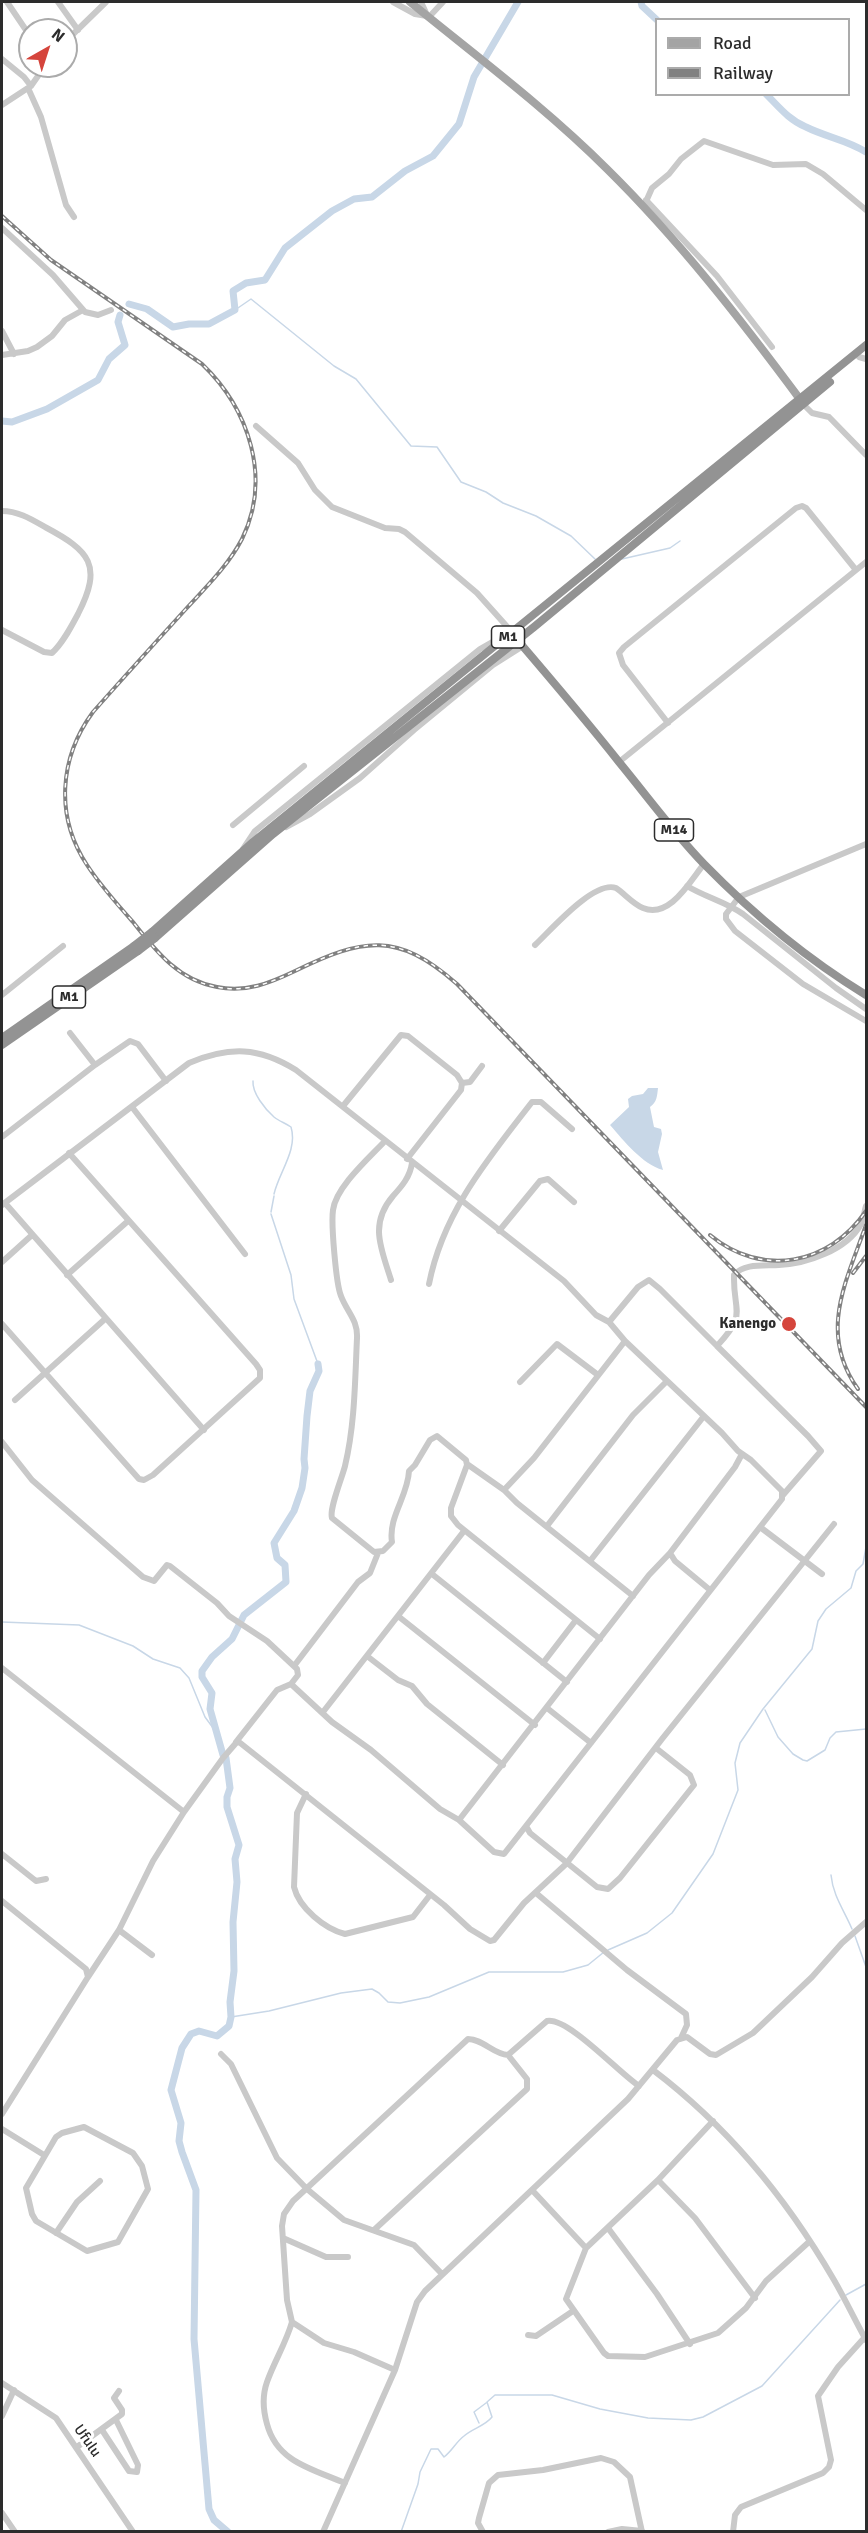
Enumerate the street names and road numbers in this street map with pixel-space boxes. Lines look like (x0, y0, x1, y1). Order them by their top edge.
road number: M1 (492, 626, 524, 648)
road number: M14 (654, 819, 694, 841)
road number: M1 (52, 986, 86, 1008)
street label: Ufulu (69, 2421, 105, 2461)

